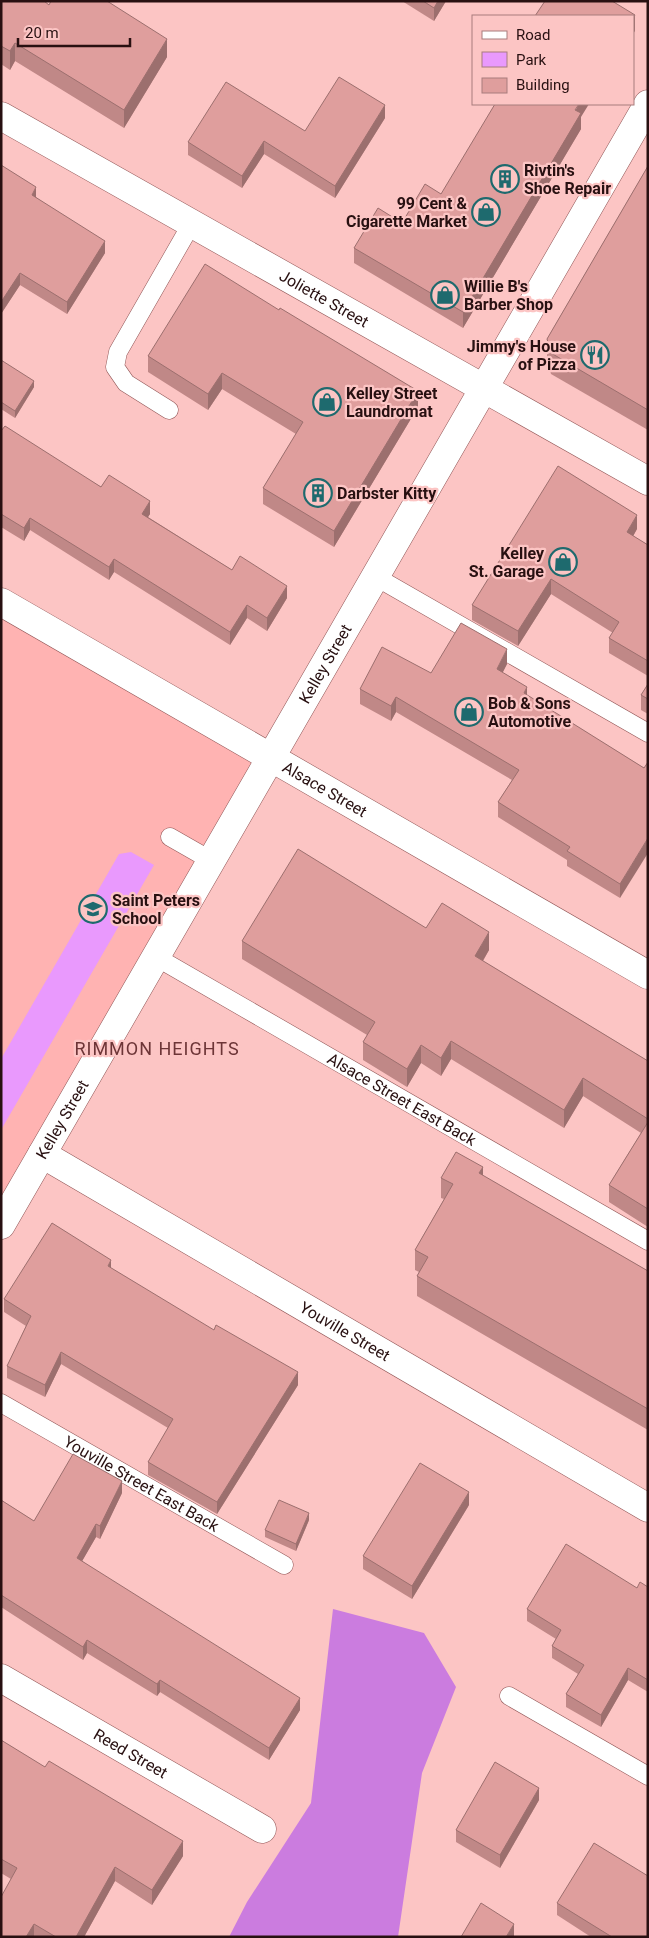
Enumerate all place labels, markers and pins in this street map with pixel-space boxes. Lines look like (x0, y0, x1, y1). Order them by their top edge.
place label: Rivtin's Shoe Repair (524, 161, 611, 198)
building icon: Rivtin's Shoe Repair (490, 164, 520, 194)
place label: 99 Cent & Cigarette Market (346, 194, 468, 231)
shop icon: 99 Cent & Cigarette Market (471, 197, 501, 227)
place label: Willie B's Barber Shop (464, 277, 553, 314)
shop icon: Willie B's Barber Shop (430, 280, 460, 310)
place label: Jimmy's House of Pizza (467, 337, 576, 374)
restaurant icon: Jimmy's House of Pizza (580, 340, 610, 370)
place label: Kelley Street Laundromat (346, 384, 438, 421)
shop icon: Kelley Street Laundromat (312, 387, 342, 417)
building icon: Darbster Kitty (303, 478, 333, 508)
place label: Darbster Kitty (337, 484, 437, 503)
place label: Kelley St. Garage (469, 544, 545, 581)
shop icon: Kelley St. Garage (548, 547, 578, 577)
place label: Bob & Sons Automotive (488, 694, 571, 731)
shop icon: Bob & Sons Automotive (454, 697, 484, 727)
place label: Saint Peters School (112, 891, 200, 928)
school or university icon: Saint Peters School (78, 894, 108, 924)

